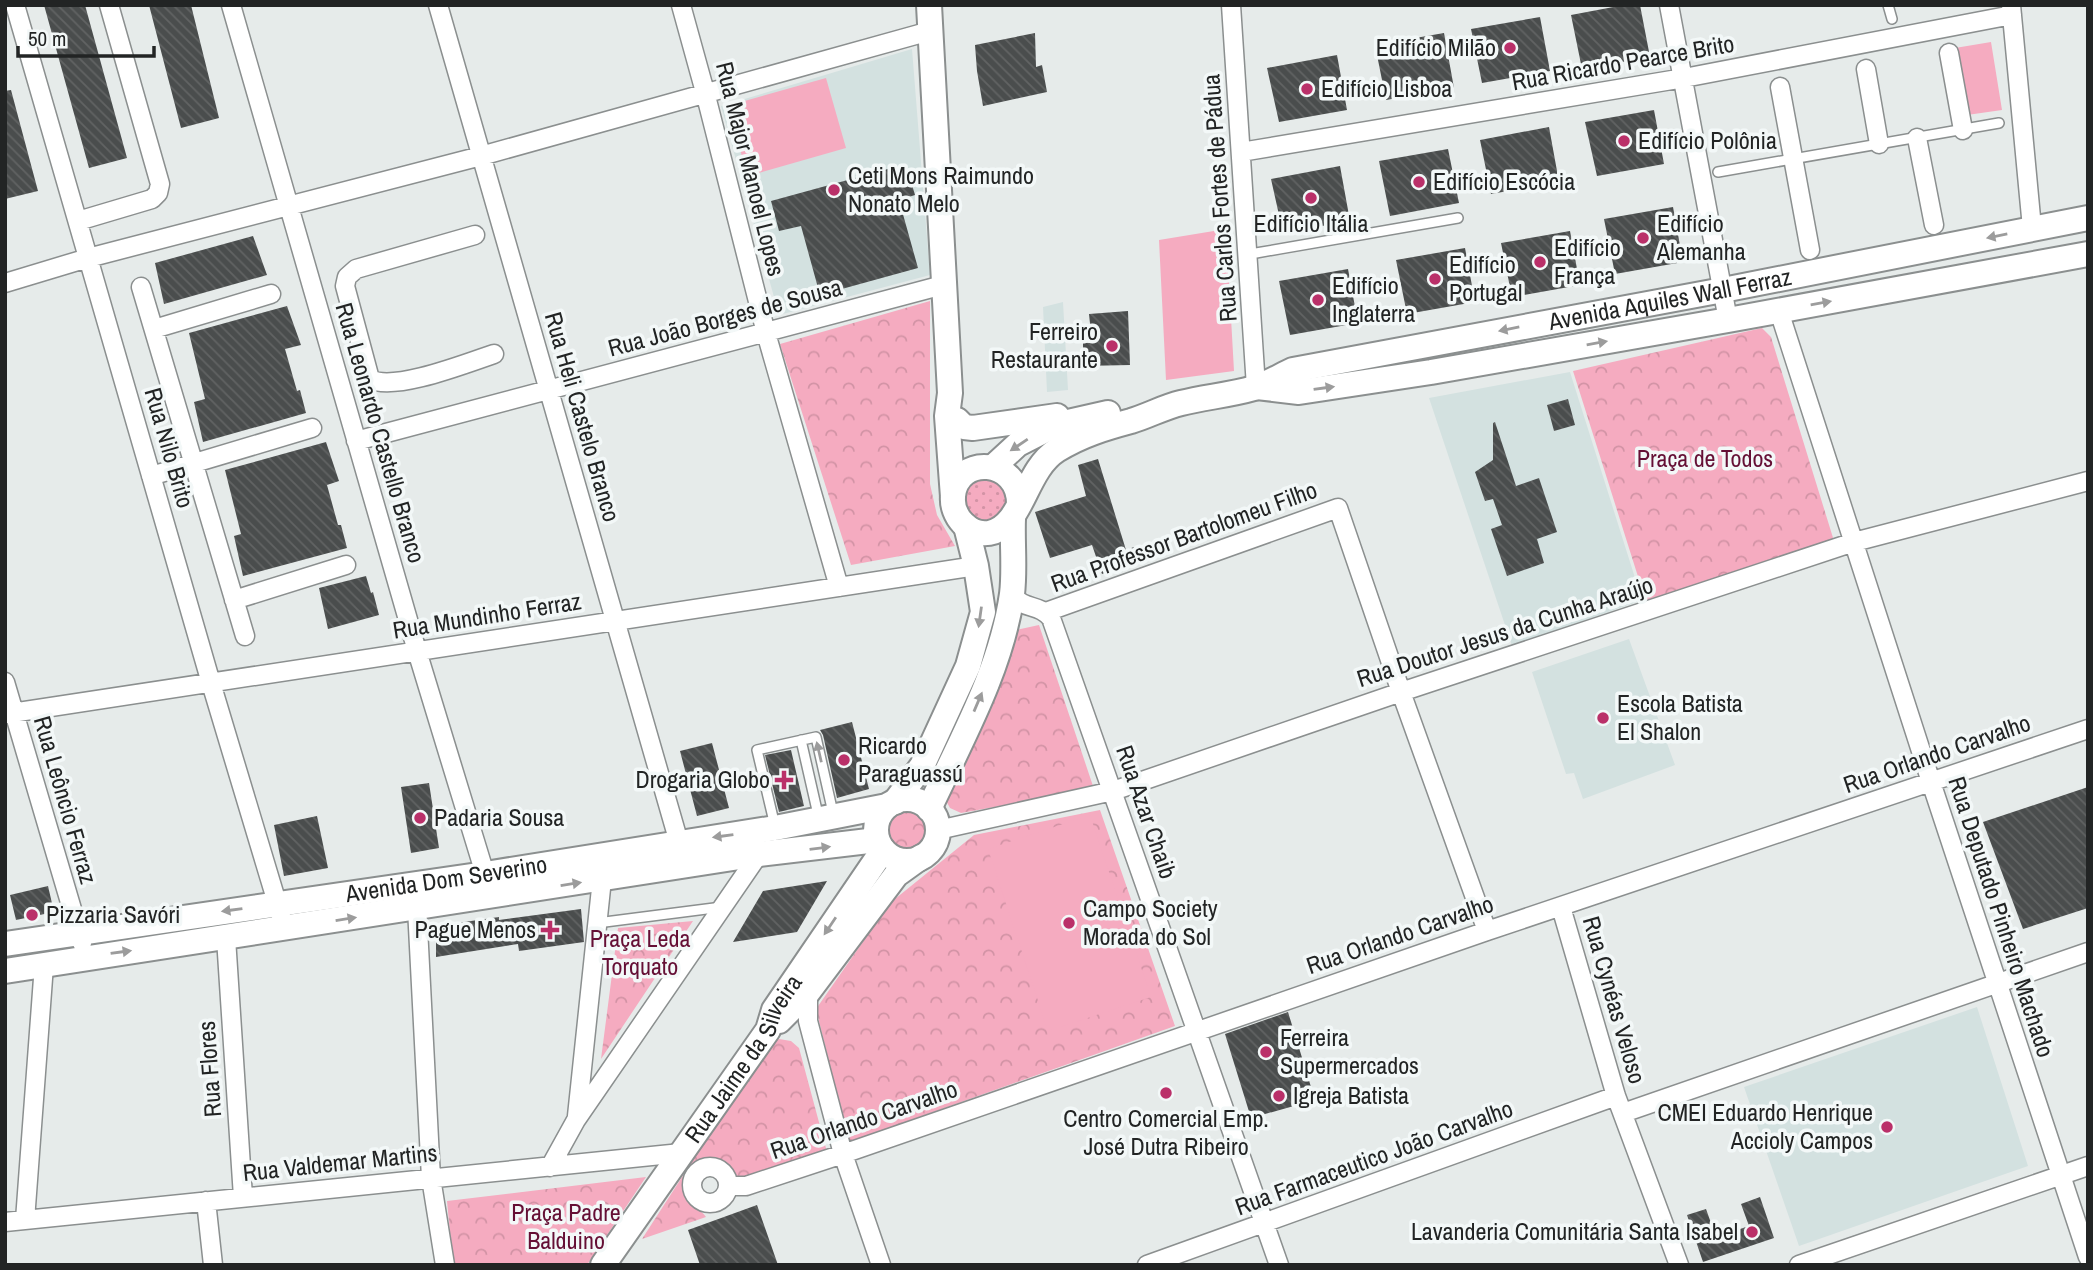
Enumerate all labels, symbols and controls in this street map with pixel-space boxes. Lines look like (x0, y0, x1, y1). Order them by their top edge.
scale bar (18, 14, 154, 58)
text: 50 m (28, 24, 66, 53)
street label: Rua Ricardo Pearce Brito (1509, 27, 1737, 97)
place label: Edifício Milão (1376, 31, 1496, 63)
marker: Edifício Milão (1502, 40, 1518, 56)
street label: Rua Major Manoel Lopes (709, 58, 793, 279)
place label: Edifício Lisboa (1321, 72, 1452, 104)
street label: Rua Carlos Fortes de Pádua (1194, 73, 1244, 323)
marker: Edifício Lisboa (1299, 81, 1315, 97)
place label: Edifício Polônia (1638, 124, 1777, 156)
marker: Edifício Polônia (1616, 133, 1632, 149)
place label: Ceti Mons Raimundo Nonato Melo (848, 159, 1034, 219)
place label: Edifício Escócia (1433, 165, 1575, 197)
marker: Edifício Escócia (1411, 174, 1427, 190)
marker: Ceti Mons Raimundo Nonato Melo (826, 182, 842, 198)
marker: Edifício Itália (1303, 190, 1319, 206)
place label: Edifício Itália (1254, 207, 1368, 239)
place label: Edifício Alemanha (1656, 207, 1746, 267)
marker: Edifício Alemanha (1635, 230, 1651, 246)
one-way arrow (1986, 230, 2008, 241)
place label: Edifício França (1554, 231, 1621, 291)
place label: Edifício Portugal (1449, 248, 1522, 308)
marker: Edifício França (1532, 254, 1548, 270)
street label: Avenida Aquiles Wall Ferraz (1545, 260, 1794, 337)
place label: Edifício Inglaterra (1332, 269, 1415, 329)
street label: Rua João Borges de Sousa (604, 270, 845, 364)
marker: Edifício Portugal (1427, 271, 1443, 287)
marker: Edifício Inglaterra (1310, 292, 1326, 308)
one-way arrow (1810, 297, 1832, 308)
street label: Rua Leonardo Castello Branco (328, 299, 433, 566)
street label: Rua Heli Castelo Branco (538, 308, 628, 525)
place label: Ferreiro Restaurante (991, 315, 1098, 375)
one-way arrow (1498, 324, 1520, 335)
one-way arrow (1586, 337, 1608, 348)
marker: Ferreiro Restaurante (1104, 338, 1120, 354)
one-way arrow (1313, 383, 1335, 394)
street label: Rua Nilo Brito (138, 384, 202, 512)
one-way arrow (1010, 438, 1028, 452)
park label: Praça de Todos (1637, 442, 1773, 474)
street label: Rua Professor Bartolomeu Filho (1046, 473, 1321, 599)
street label: Rua Doutor Jesus da Cunha Araújo (1353, 568, 1657, 694)
street label: Rua Mundinho Ferraz (390, 584, 584, 646)
one-way arrow (974, 606, 985, 628)
place label: Escola Batista El Shalon (1617, 687, 1743, 747)
one-way arrow (972, 692, 984, 712)
street label: Rua Orlando Carvalho (1839, 706, 2034, 800)
marker: Escola Batista El Shalon (1595, 710, 1611, 726)
street label: Rua Leôncio Ferraz (27, 712, 105, 887)
place label: Ricardo Paraguassú (858, 729, 963, 789)
one-way arrow (813, 741, 824, 763)
street label: Rua Azar Chaib (1109, 741, 1185, 883)
marker: Ricardo Paraguassú (836, 752, 852, 768)
place label: Drogaria Globo (635, 763, 770, 795)
marker: Drogaria Globo (776, 772, 792, 788)
street label: Rua Deputado Pinheiro Machado (1941, 772, 2062, 1061)
place label: Padaria Sousa (434, 801, 564, 833)
marker: Padaria Sousa (412, 810, 428, 826)
one-way arrow (712, 830, 734, 841)
one-way arrow (809, 843, 831, 854)
street label: Avenida Dom Severino (342, 847, 549, 909)
one-way arrow (560, 878, 582, 889)
street label: Rua Orlando Carvalho (1302, 887, 1497, 981)
place label: Campo Society Morada do Sol (1083, 892, 1218, 952)
place label: Pizzaria Savóri (46, 898, 181, 930)
one-way arrow (221, 905, 243, 916)
marker: Pizzaria Savóri (24, 907, 40, 923)
street label: Rua Cynéas Veloso (1576, 912, 1654, 1087)
one-way arrow (335, 913, 357, 924)
place label: Pague Menos (415, 913, 536, 945)
marker: Campo Society Morada do Sol (1061, 915, 1077, 931)
one-way arrow (823, 917, 837, 935)
marker: Pague Menos (542, 922, 558, 938)
park label: Praça Leda Torquato (590, 922, 690, 982)
one-way arrow (110, 946, 132, 957)
street label: Rua Jaime da Silveira (677, 968, 809, 1149)
street label: Rua Flores (190, 1020, 228, 1118)
place label: Ferreira Supermercados (1280, 1021, 1419, 1081)
marker: Ferreira Supermercados (1258, 1044, 1274, 1060)
street label: Rua Orlando Carvalho (766, 1072, 961, 1166)
place label: Igreja Batista (1293, 1079, 1409, 1111)
marker: Centro Comercial Emp. José Dutra Ribeiro (1158, 1085, 1174, 1101)
marker: Igreja Batista (1271, 1088, 1287, 1104)
street label: Rua Farmaceutico João Carvalho (1230, 1092, 1517, 1222)
place label: CMEI Eduardo Henrique Accioly Campos (1658, 1096, 1873, 1156)
place label: Centro Comercial Emp. José Dutra Ribeiro (1063, 1102, 1269, 1162)
marker: CMEI Eduardo Henrique Accioly Campos (1879, 1119, 1895, 1135)
street label: Rua Valdemar Martins (241, 1136, 439, 1188)
park label: Praça Padre Balduino (511, 1196, 621, 1256)
place label: Lavanderia Comunitária Santa Isabel (1411, 1215, 1738, 1247)
marker: Lavanderia Comunitária Santa Isabel (1744, 1224, 1760, 1240)

